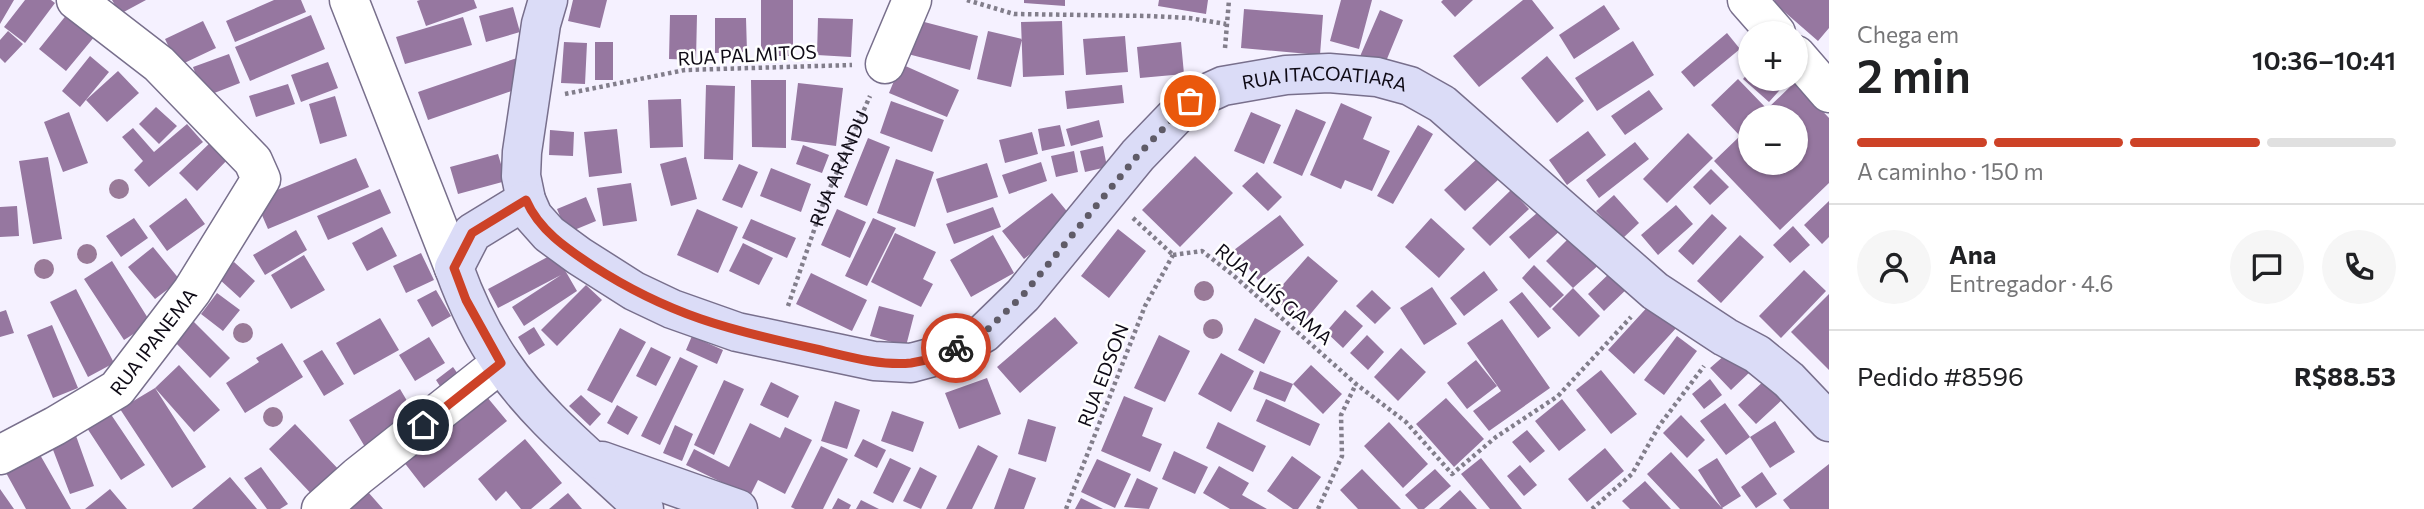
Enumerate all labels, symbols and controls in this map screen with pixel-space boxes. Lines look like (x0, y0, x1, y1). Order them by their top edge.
text: Chega em (1857, 20, 1959, 48)
map controls (1738, 21, 1808, 175)
button: + (1738, 21, 1808, 91)
street label: RUA PALMITOS (677, 39, 817, 70)
text: 10:36–10:41 (2252, 44, 2396, 75)
text: 2 min (1857, 46, 1971, 102)
street label: RUA ITACOATIARA (1240, 61, 1410, 96)
pin (1160, 71, 1220, 131)
icon: bag (1171, 82, 1209, 120)
button: − (1738, 105, 1808, 175)
street label: RUA ARANDU (804, 107, 873, 229)
text: A caminho · 150 m (1857, 157, 2044, 185)
button: person (1857, 230, 1931, 304)
button: chat (2230, 230, 2304, 304)
button: phone (2322, 230, 2396, 304)
street label: RUA LUÍS GAMA (1211, 238, 1337, 349)
text: Ana (1949, 238, 1996, 269)
text: Entregador · 4.6 (1949, 269, 2114, 297)
street label: RUA IPANEMA (105, 283, 201, 399)
courier (921, 313, 991, 383)
street label: RUA EDSON (1072, 320, 1133, 430)
icon: bike (937, 329, 975, 367)
text: Pedido #8596 (1857, 360, 2024, 391)
text: R$88.53 (2294, 360, 2396, 391)
pin (393, 395, 453, 455)
icon: home (404, 406, 442, 444)

